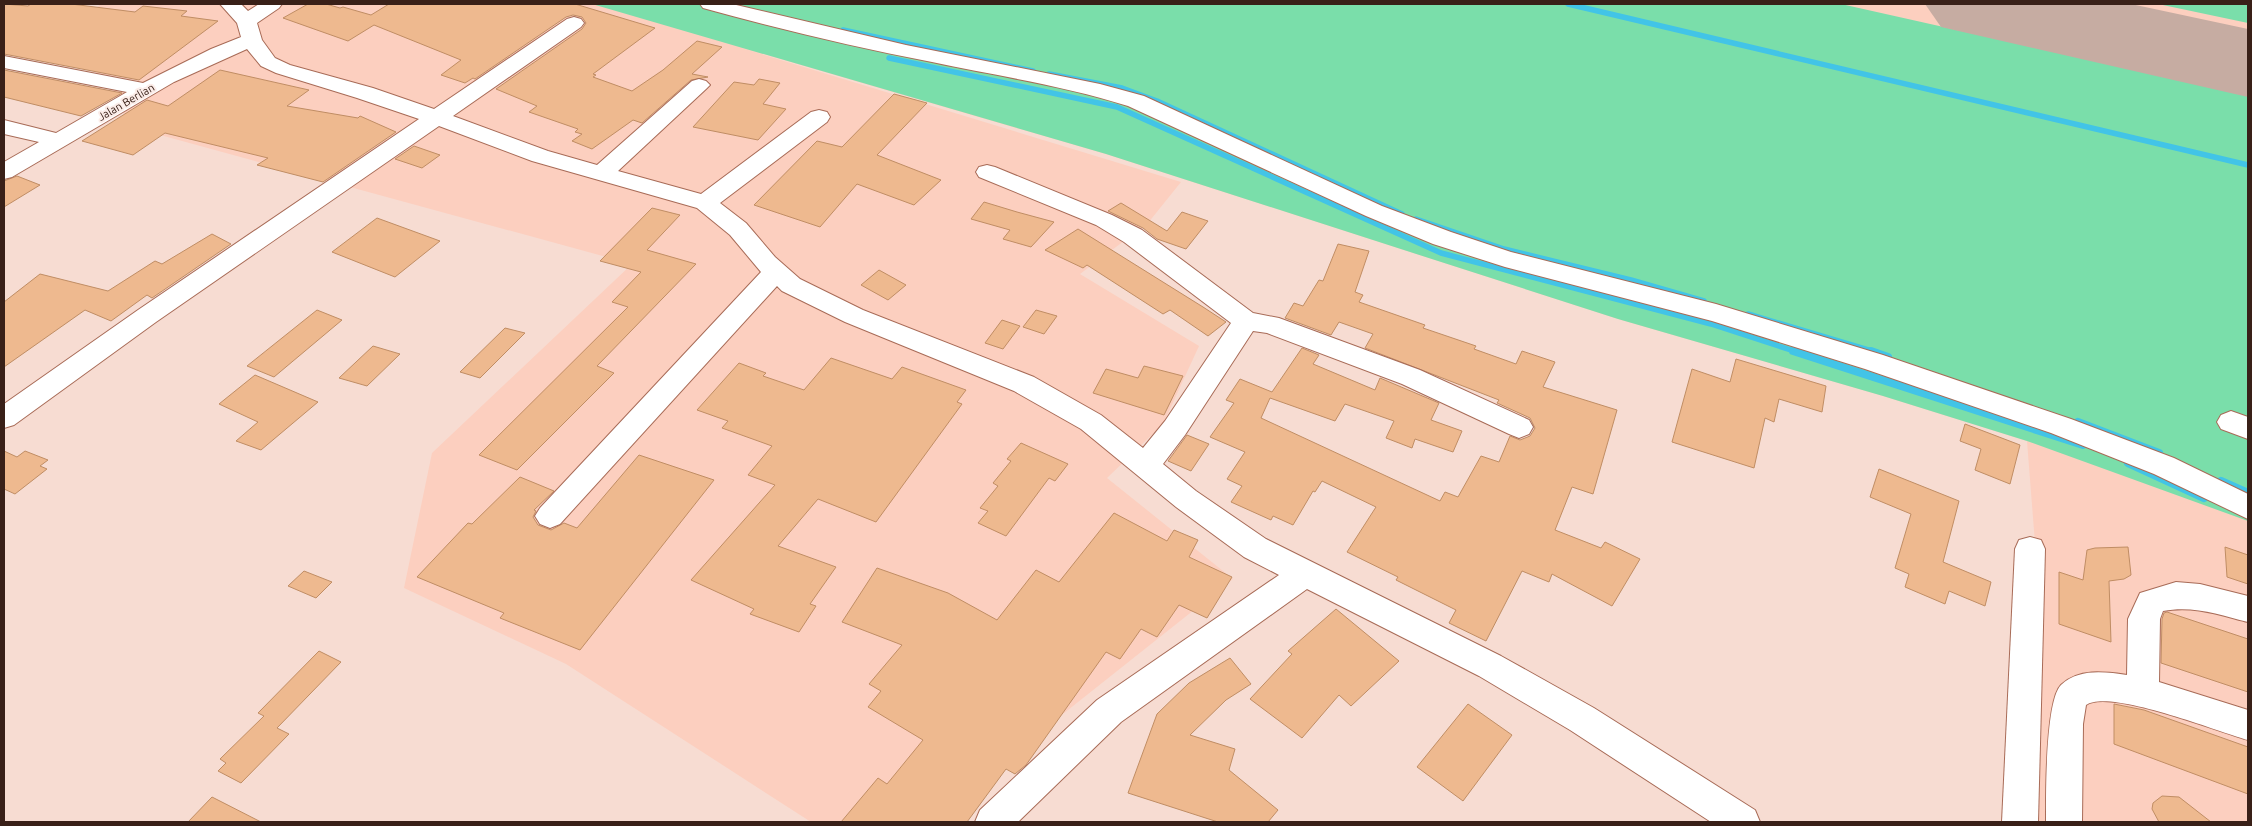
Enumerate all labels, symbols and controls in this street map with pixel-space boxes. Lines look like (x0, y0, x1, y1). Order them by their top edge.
street label: Jalan Berlian (96, 81, 156, 123)

